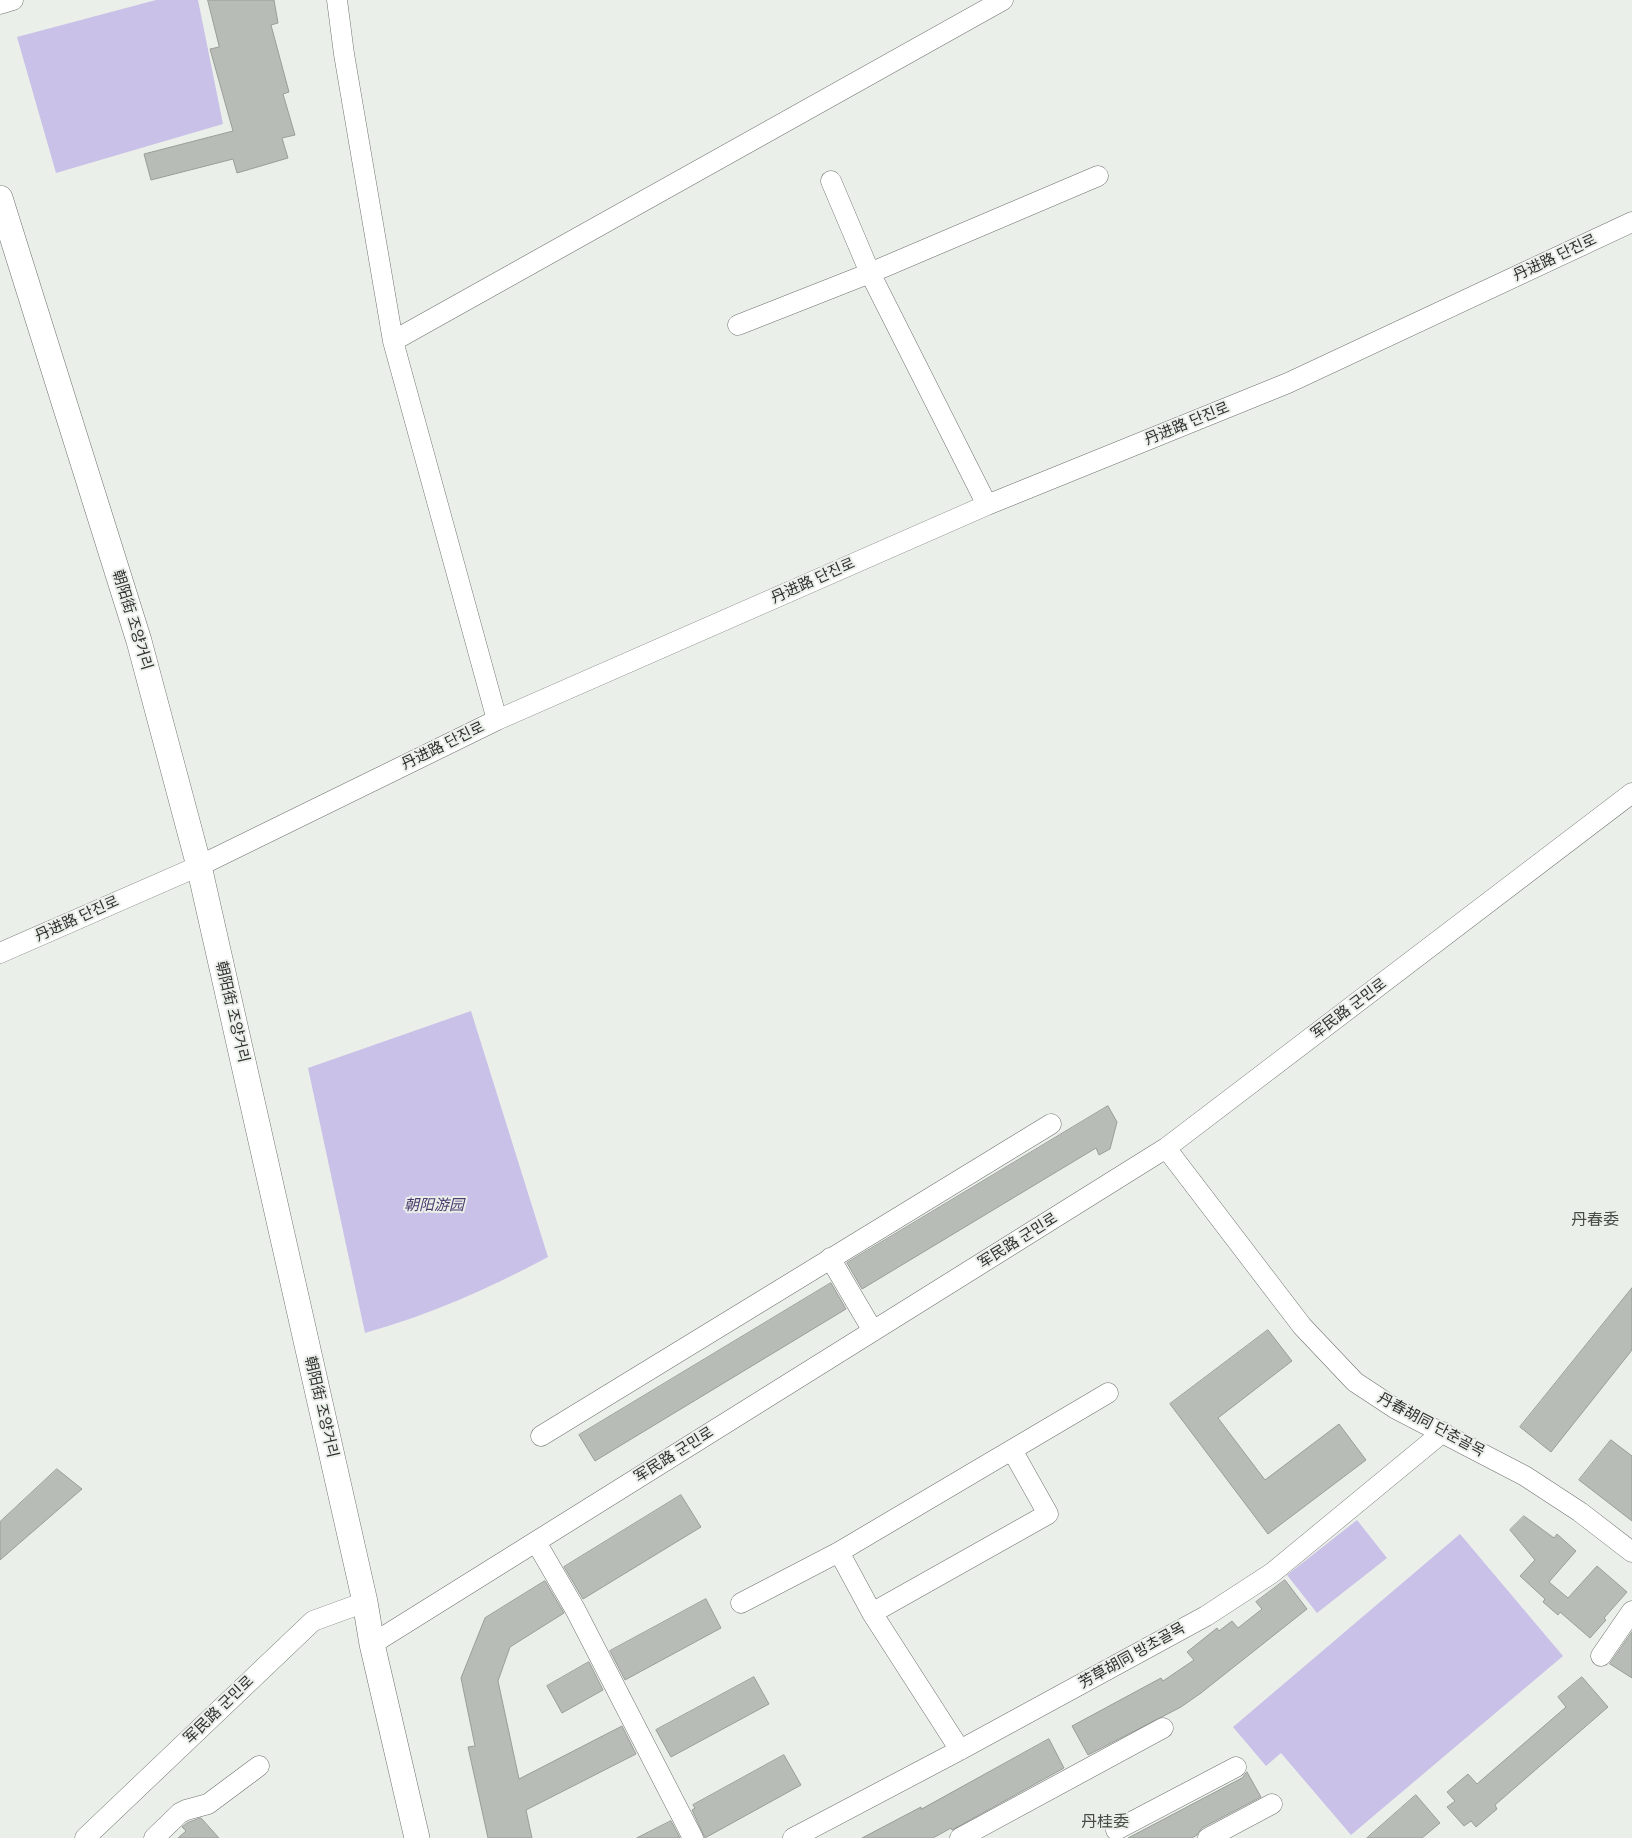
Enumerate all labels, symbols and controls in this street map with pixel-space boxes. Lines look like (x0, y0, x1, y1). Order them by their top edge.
street label: 丹进路 단진로 (1510, 231, 1600, 285)
street label: 丹进路 단진로 (1142, 399, 1232, 449)
street label: 丹进路 단진로 (768, 554, 858, 608)
street label: 朝阳街 조양거리 (108, 568, 156, 672)
street label: 丹进路 단진로 (399, 718, 487, 774)
street label: 丹进路 단진로 (32, 892, 122, 946)
street label: 朝阳街 조양거리 (212, 959, 252, 1065)
street label: 军民路 군민로 (1308, 975, 1390, 1043)
park label: 朝阳游园 (404, 1197, 464, 1215)
street label: 军民路 군민로 (975, 1210, 1061, 1272)
district label: 丹春委 (1571, 1210, 1619, 1230)
street label: 朝阳街 조양거리 (301, 1354, 341, 1460)
street label: 丹春胡同 단춘골목 (1374, 1389, 1488, 1461)
street label: 军民路 군민로 (631, 1424, 717, 1486)
street label: 芳草胡同 방초골목 (1076, 1619, 1188, 1693)
street label: 军民路 군민로 (180, 1672, 258, 1748)
district label: 丹桂委 (1081, 1812, 1129, 1832)

